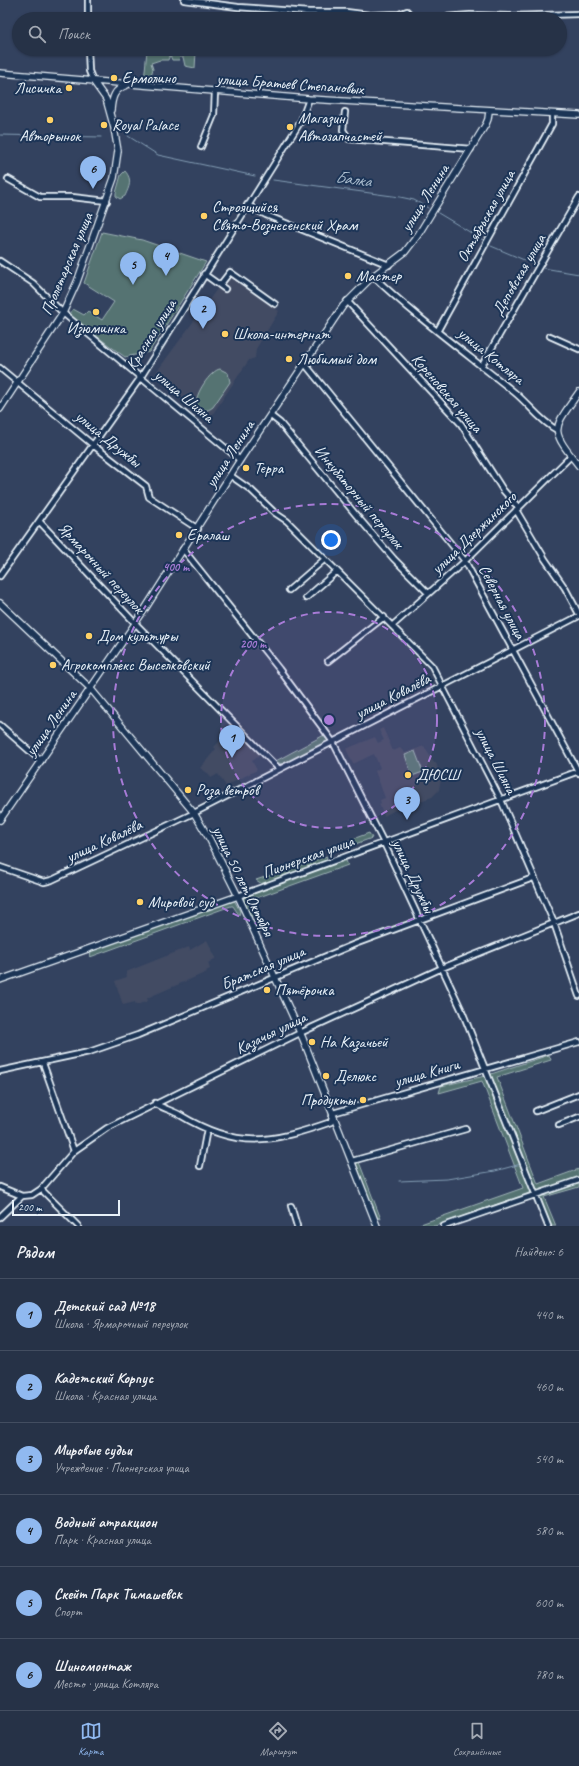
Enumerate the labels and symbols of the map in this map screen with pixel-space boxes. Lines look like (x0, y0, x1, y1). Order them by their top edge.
place label: Ермолино (122, 68, 177, 88)
street label: улица Братьев Степановых (215, 69, 366, 99)
marker: Ермолино (109, 73, 119, 83)
place label: Лисичка (15, 78, 62, 98)
marker: Лисичка (64, 83, 74, 93)
place label: Магазин Автозапчастей (298, 108, 383, 146)
marker: Авторынок (45, 115, 55, 125)
place label: Royal Palace (112, 115, 180, 135)
marker: Royal Palace (99, 120, 109, 130)
marker: Магазин Автозапчастей (285, 122, 295, 132)
place label: Авторынок (20, 126, 82, 146)
pin: 6 (80, 156, 106, 189)
street label: улица Ленина (396, 159, 454, 236)
street label: Октябрьская улица (452, 165, 520, 266)
water label: Балка (334, 166, 374, 192)
place label: Строящийся Свято-Вознесенский Храм (212, 197, 359, 235)
street label: Пролетарская улица (36, 208, 98, 318)
marker: Строящийся Свято-Вознесенский Храм (199, 211, 209, 221)
street label: Деповская улица (488, 230, 551, 319)
pin: 4 (153, 243, 179, 276)
pin: 5 (120, 252, 146, 285)
place label: Мастер (356, 266, 402, 286)
marker: Мастер (343, 271, 353, 281)
street label: Красная улица (121, 295, 181, 374)
pin: 2 (190, 296, 216, 329)
marker: Изюминка (91, 307, 101, 317)
place label: Изюминка (67, 318, 127, 338)
street label: улица Котляра (453, 323, 529, 390)
place label: Школа-интернат (233, 324, 331, 344)
marker: Школа-интернат (220, 329, 230, 339)
place label: Любимый дом (297, 349, 378, 369)
street label: Кореновская улица (407, 349, 488, 438)
marker: Любимый дом (284, 354, 294, 364)
street label: улица Шияна (149, 365, 219, 428)
street label: улица Дружбы (70, 406, 146, 473)
street label: улица Ленина (200, 415, 260, 492)
street label: Инкубаторный переулок (310, 441, 409, 554)
place label: Терра (254, 458, 285, 478)
marker: Терра (241, 463, 251, 473)
street label: улица Дзержинского (426, 486, 522, 579)
street label: Ярмарочный переулок (53, 518, 150, 619)
place label: Ералаш (187, 525, 230, 545)
marker: Ералаш (174, 530, 184, 540)
your location (321, 530, 341, 550)
text: 400 m (163, 559, 190, 575)
street label: Северная улица (474, 561, 530, 644)
place label: Дом культуры (97, 626, 179, 646)
marker: Дом культуры (84, 631, 94, 641)
text: 200 m (240, 636, 267, 652)
place label: Агрокомплекс Выселковский (61, 655, 211, 675)
marker: Агрокомплекс Выселковский (48, 660, 58, 670)
street label: улица Ковалёва (351, 668, 435, 724)
street label: улица Ленина (20, 685, 82, 761)
centre of rings (322, 713, 336, 727)
street label: улица Шияна (470, 724, 522, 799)
pin: 1 (219, 725, 245, 758)
place label: ДЮСШ (416, 765, 462, 785)
marker: ДЮСШ (403, 770, 413, 780)
place label: Роза ветров (196, 780, 262, 800)
marker: Роза ветров (183, 785, 193, 795)
pin: 3 (394, 787, 420, 820)
street label: улица Ковалёва (62, 814, 146, 868)
street label: улица 50 лет Октября (207, 822, 279, 941)
street label: Пионерская улица (260, 831, 358, 883)
street label: улица Дружбы (387, 835, 439, 917)
place label: Мировой суд (148, 892, 216, 912)
marker: Мировой суд (135, 897, 145, 907)
street label: Братская улица (218, 941, 309, 995)
place label: Пятёрочка (275, 980, 335, 1000)
marker: Пятёрочка (262, 985, 272, 995)
street label: Казачья улица (232, 1007, 311, 1059)
place label: На Казачьей (320, 1032, 389, 1052)
marker: На Казачьей (307, 1037, 317, 1047)
street label: улица Книги (391, 1054, 463, 1092)
place label: Делюкс (334, 1066, 377, 1086)
marker: Делюкс (321, 1071, 331, 1081)
place label: Продукты (301, 1090, 357, 1110)
marker: Продукты (358, 1095, 368, 1105)
scale bar (12, 1198, 120, 1217)

